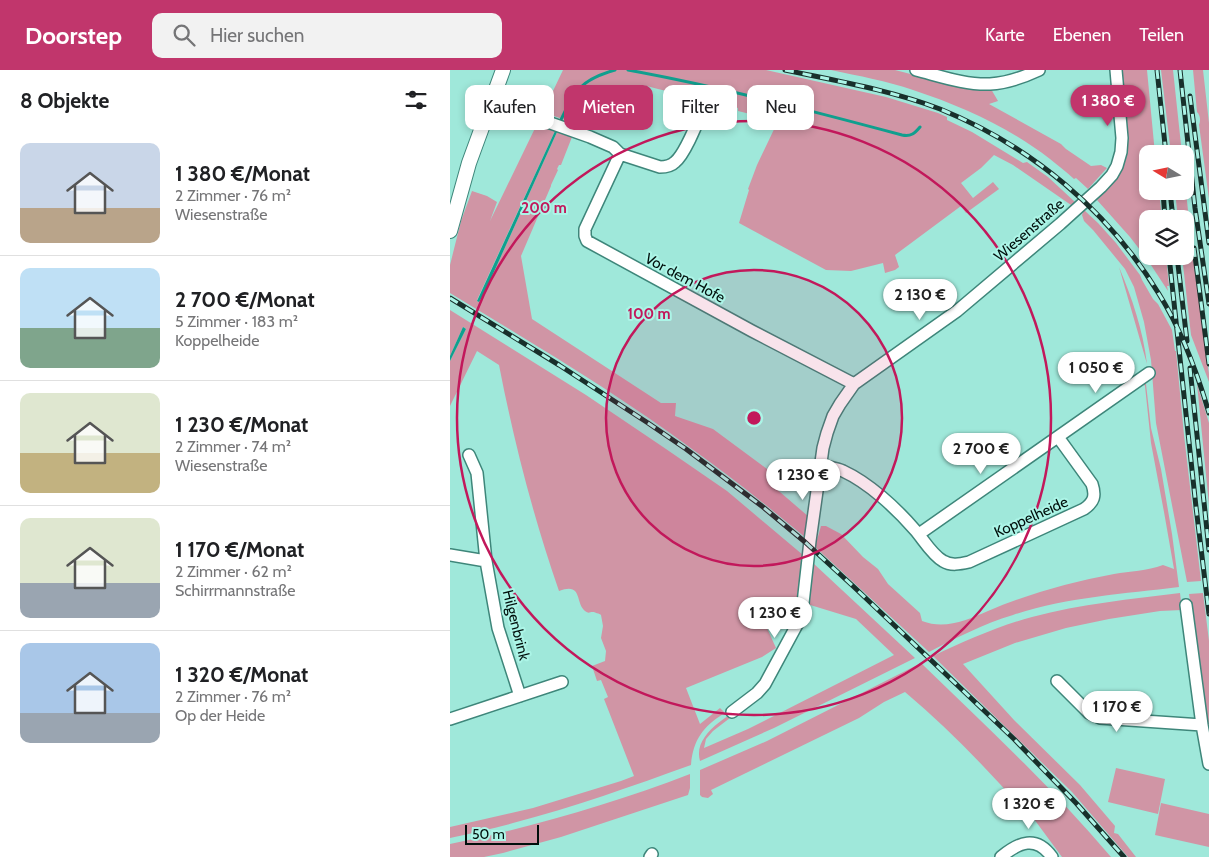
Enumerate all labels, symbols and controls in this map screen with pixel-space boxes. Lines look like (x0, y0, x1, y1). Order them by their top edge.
search box (152, 13, 502, 58)
text: Doorstep (25, 21, 122, 50)
icon: search (170, 21, 198, 49)
text: Hier suchen (210, 24, 304, 47)
text: Karte (985, 24, 1025, 46)
text: Ebenen (1053, 24, 1111, 46)
text: Teilen (1139, 24, 1184, 46)
chip: Kaufen (465, 85, 554, 130)
chip: Mieten (564, 85, 653, 130)
chip: Filter (663, 85, 737, 130)
chip: Neu (747, 85, 814, 130)
pin: 1 380 € (1062, 85, 1154, 127)
icon: filters (402, 86, 430, 114)
text: 8 Objekte (20, 88, 109, 113)
text: 1 380 € (1082, 91, 1134, 110)
north arrow (1139, 145, 1194, 200)
map controls (1139, 145, 1194, 265)
text: 1 380 €/Monat (175, 161, 310, 186)
icon: home (60, 163, 120, 223)
text: 2 Zimmer · 76 m² (175, 186, 291, 205)
street label: Wiesenstraße (990, 195, 1068, 265)
text: 200 m (521, 199, 567, 217)
text: Wiesenstraße (175, 205, 267, 224)
button: layers (1139, 210, 1194, 265)
street label: Vor dem Hofe (642, 249, 728, 307)
pin: 2 130 € (874, 278, 966, 321)
text: 2 130 € (894, 285, 946, 304)
text: 2 700 €/Monat (175, 287, 315, 312)
icon: home (60, 288, 120, 348)
text: 100 m (627, 305, 671, 323)
text: 5 Zimmer · 183 m² (175, 312, 298, 331)
text: Koppelheide (175, 331, 259, 350)
pin: 1 050 € (1050, 352, 1142, 394)
text: 1 050 € (1069, 358, 1123, 377)
centre of rings (745, 409, 763, 427)
text: 1 230 €/Monat (175, 412, 308, 437)
icon: home (60, 413, 120, 473)
pin: 2 700 € (935, 432, 1027, 475)
text: 2 Zimmer · 74 m² (175, 437, 291, 456)
text: 2 700 € (953, 439, 1009, 458)
text: Wiesenstraße (175, 456, 267, 475)
pin: 1 230 € (757, 458, 849, 501)
text: 1 230 € (777, 465, 829, 484)
street label: Koppelheide (991, 493, 1071, 541)
text: 1 170 €/Monat (175, 537, 304, 562)
icon: home (60, 538, 120, 598)
text: 2 Zimmer · 62 m² (175, 562, 292, 581)
text: Schirrmannstraße (175, 581, 295, 600)
street label: Hilgenbrink (499, 588, 534, 662)
pin: 1 230 € (729, 596, 821, 639)
text: 1 230 € (749, 603, 801, 622)
text: 1 320 €/Monat (175, 662, 308, 687)
icon: home (60, 663, 120, 723)
text: 2 Zimmer · 76 m² (175, 687, 291, 706)
pin: 1 170 € (1071, 690, 1163, 733)
text: 1 170 € (1093, 697, 1141, 716)
text: Op der Heide (175, 706, 265, 725)
pin: 1 320 € (983, 788, 1075, 830)
text: 1 320 € (1003, 794, 1055, 813)
scale bar (465, 822, 539, 845)
text: 50 m (472, 825, 505, 843)

